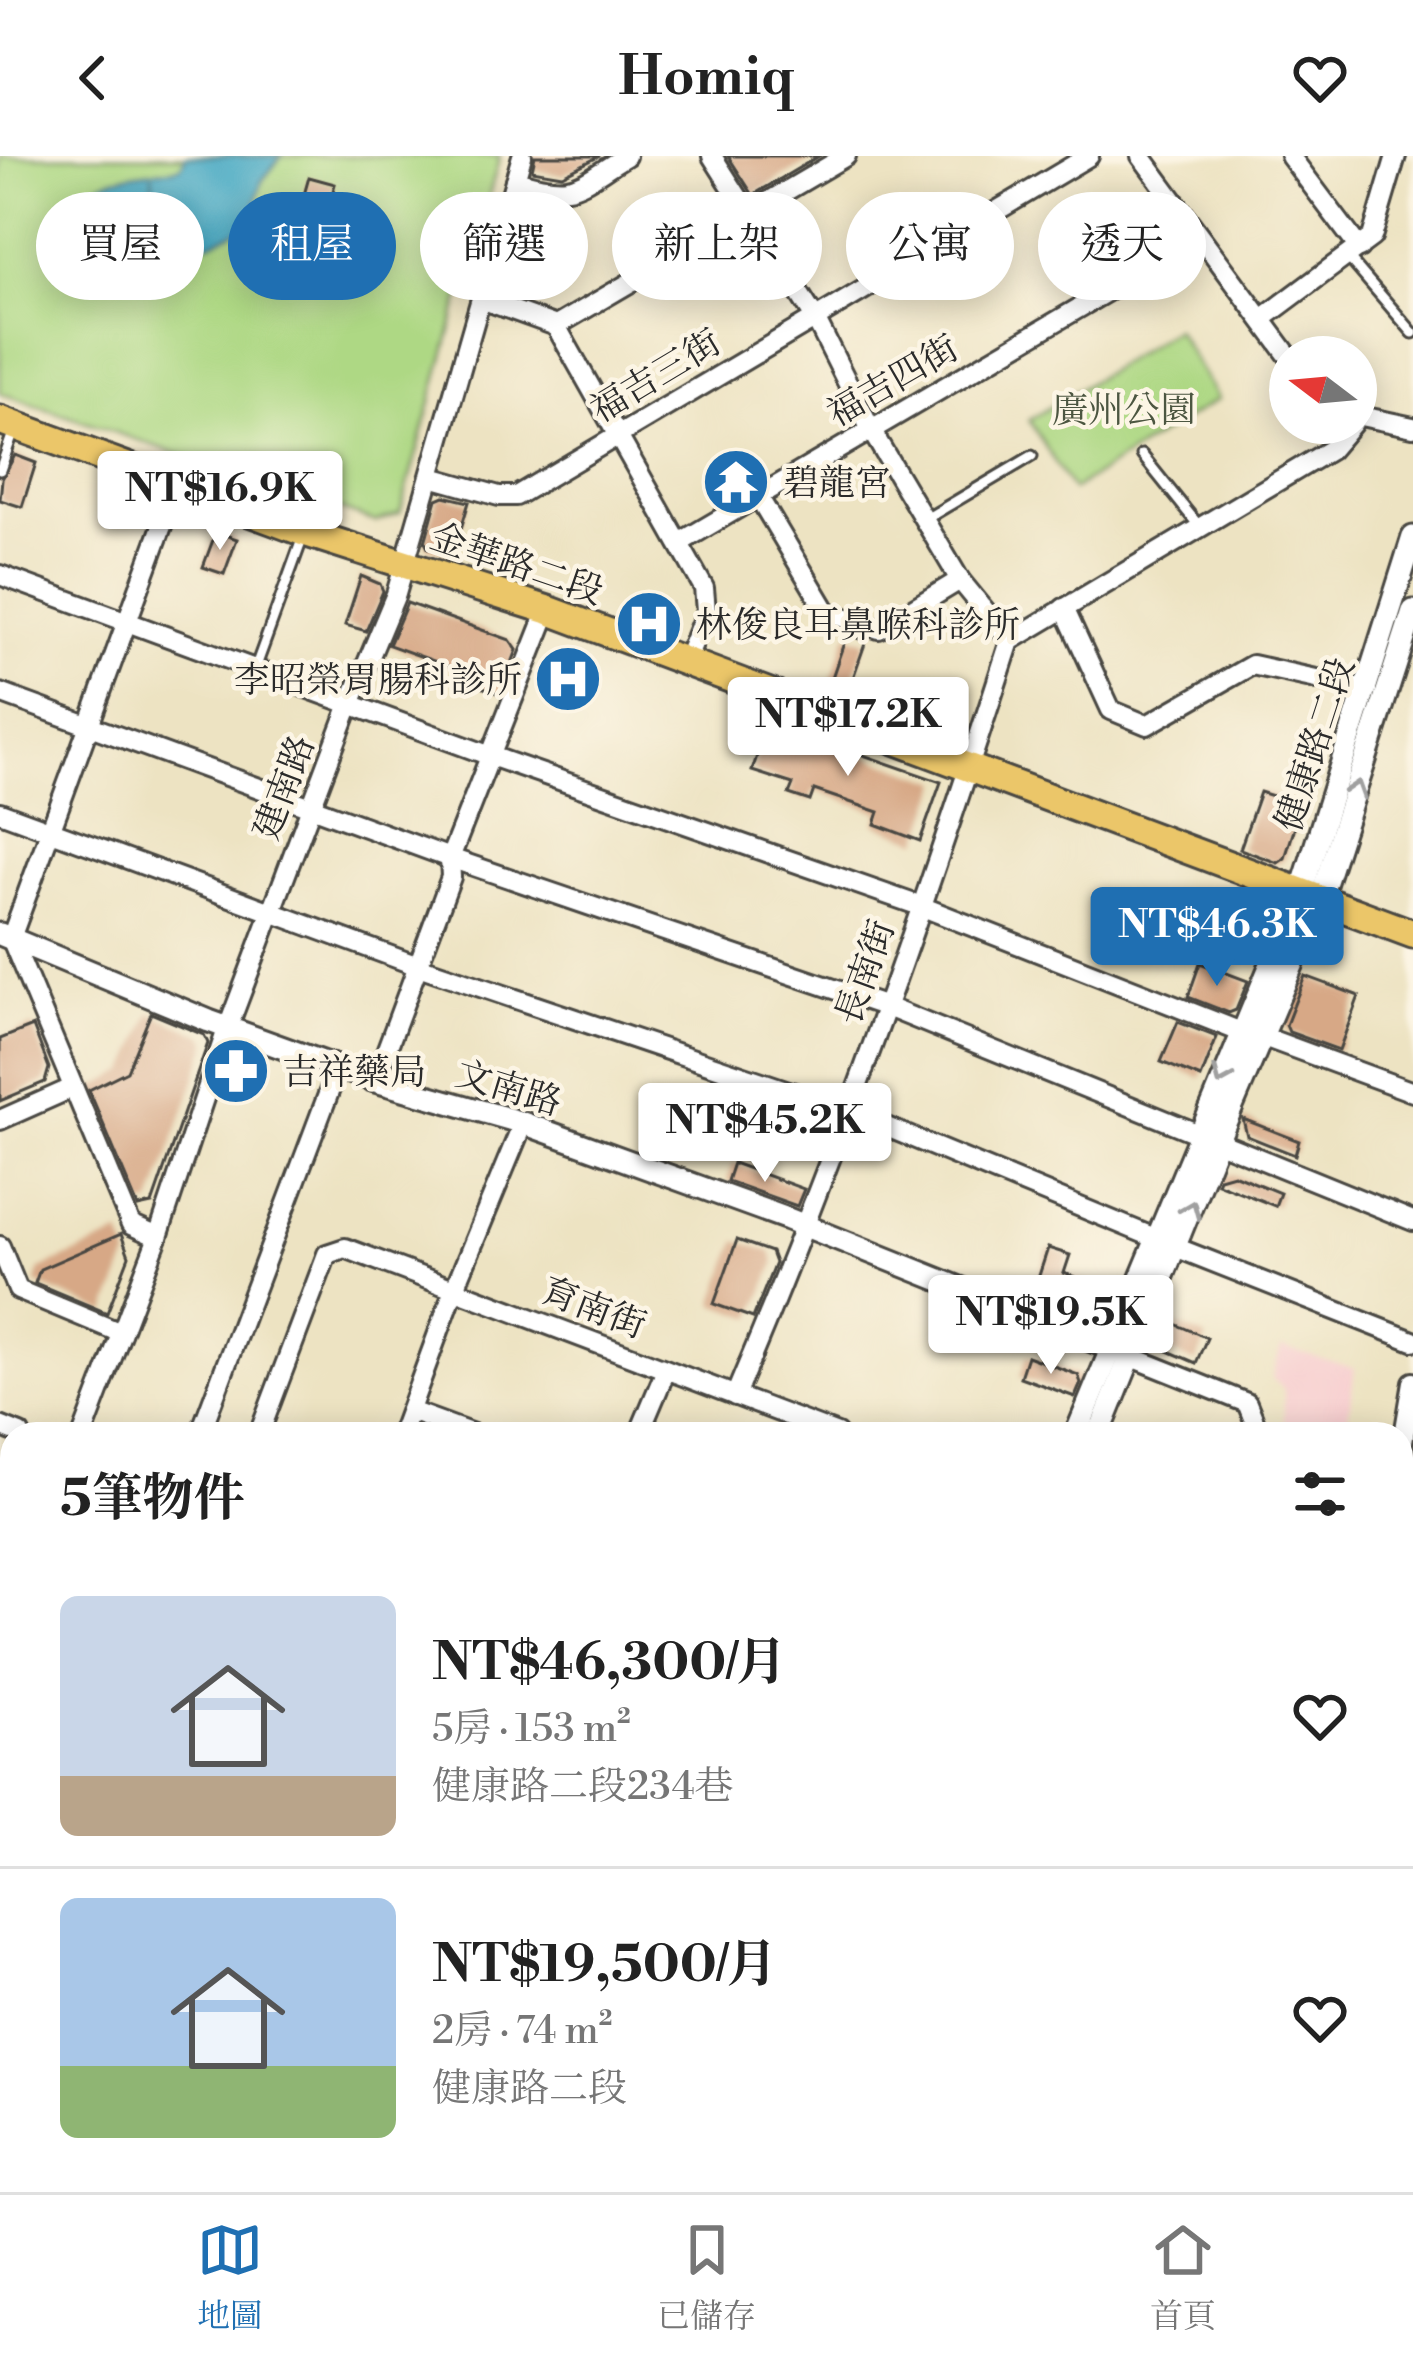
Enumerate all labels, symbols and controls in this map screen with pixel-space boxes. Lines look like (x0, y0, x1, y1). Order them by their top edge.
text: Homiq (618, 44, 795, 112)
icon: back (60, 45, 126, 111)
icon: heart (1287, 45, 1353, 111)
chip: 買屋 (36, 192, 204, 300)
chip: 租屋 (228, 192, 396, 300)
chip: 篩選 (420, 192, 588, 300)
chip: 新上架 (612, 192, 822, 300)
chip: 公寓 (846, 192, 1014, 300)
chip: 透天 (1038, 192, 1206, 300)
street label: 福吉三街 (583, 321, 730, 434)
street label: 福吉四街 (820, 327, 967, 438)
north arrow (1269, 336, 1377, 444)
map controls (1269, 336, 1377, 444)
park label: 廣州公園 (1052, 389, 1196, 434)
temple icon: 碧龍宮 (701, 447, 771, 517)
pin: NT$16.9K (96, 451, 344, 553)
place label: 碧龍宮 (783, 462, 891, 507)
text: NT$16.9K (124, 465, 316, 514)
street label: 金華路二段 (424, 515, 609, 616)
hospital icon: 林俊良耳鼻喉科診所 (614, 589, 684, 659)
place label: 林俊良耳鼻喉科診所 (696, 604, 1020, 649)
hospital icon: 李昭榮胃腸科診所 (533, 644, 603, 714)
street label: 健康路二段 (1267, 652, 1366, 837)
place label: 李昭榮胃腸科診所 (234, 659, 522, 704)
pin: NT$17.2K (724, 677, 972, 779)
text: NT$17.2K (755, 691, 941, 740)
street label: 建南路 (245, 729, 326, 846)
one-way arrow (1341, 779, 1366, 800)
pin: NT$46.3K (1093, 887, 1341, 989)
text: NT$46.3K (1118, 901, 1316, 950)
street label: 長南街 (827, 914, 906, 1031)
pharmacy icon: 吉祥藥局 (201, 1036, 271, 1106)
place label: 吉祥藥局 (282, 1051, 426, 1096)
street label: 文南路 (450, 1052, 566, 1127)
one-way arrow (1212, 1065, 1236, 1086)
pin: NT$45.2K (641, 1083, 889, 1185)
text: NT$45.2K (665, 1097, 865, 1146)
one-way arrow (1176, 1199, 1201, 1220)
street label: 育南街 (535, 1269, 652, 1350)
pin: NT$19.5K (927, 1275, 1175, 1377)
text: NT$19.5K (955, 1289, 1147, 1338)
icon: filters (1287, 1461, 1353, 1527)
text: 5筆物件 (60, 1468, 245, 1532)
text: NT$46,300/月 (432, 1632, 787, 1696)
icon: home (156, 1644, 300, 1788)
icon: heart (1287, 1683, 1353, 1749)
text: 5房 · 153 m² (432, 1705, 631, 1754)
text: 健康路二段234巷 (432, 1763, 734, 1812)
text: NT$19,500/月 (432, 1934, 778, 1998)
icon: home (156, 1946, 300, 2090)
icon: heart (1287, 1985, 1353, 2051)
text: 2房 · 74 m² (432, 2007, 612, 2056)
text: 健康路二段 (432, 2065, 627, 2114)
tab: 地圖 (197, 2217, 263, 2338)
tab: 已儲存 (657, 2217, 756, 2338)
tab: 首頁 (1150, 2217, 1216, 2338)

